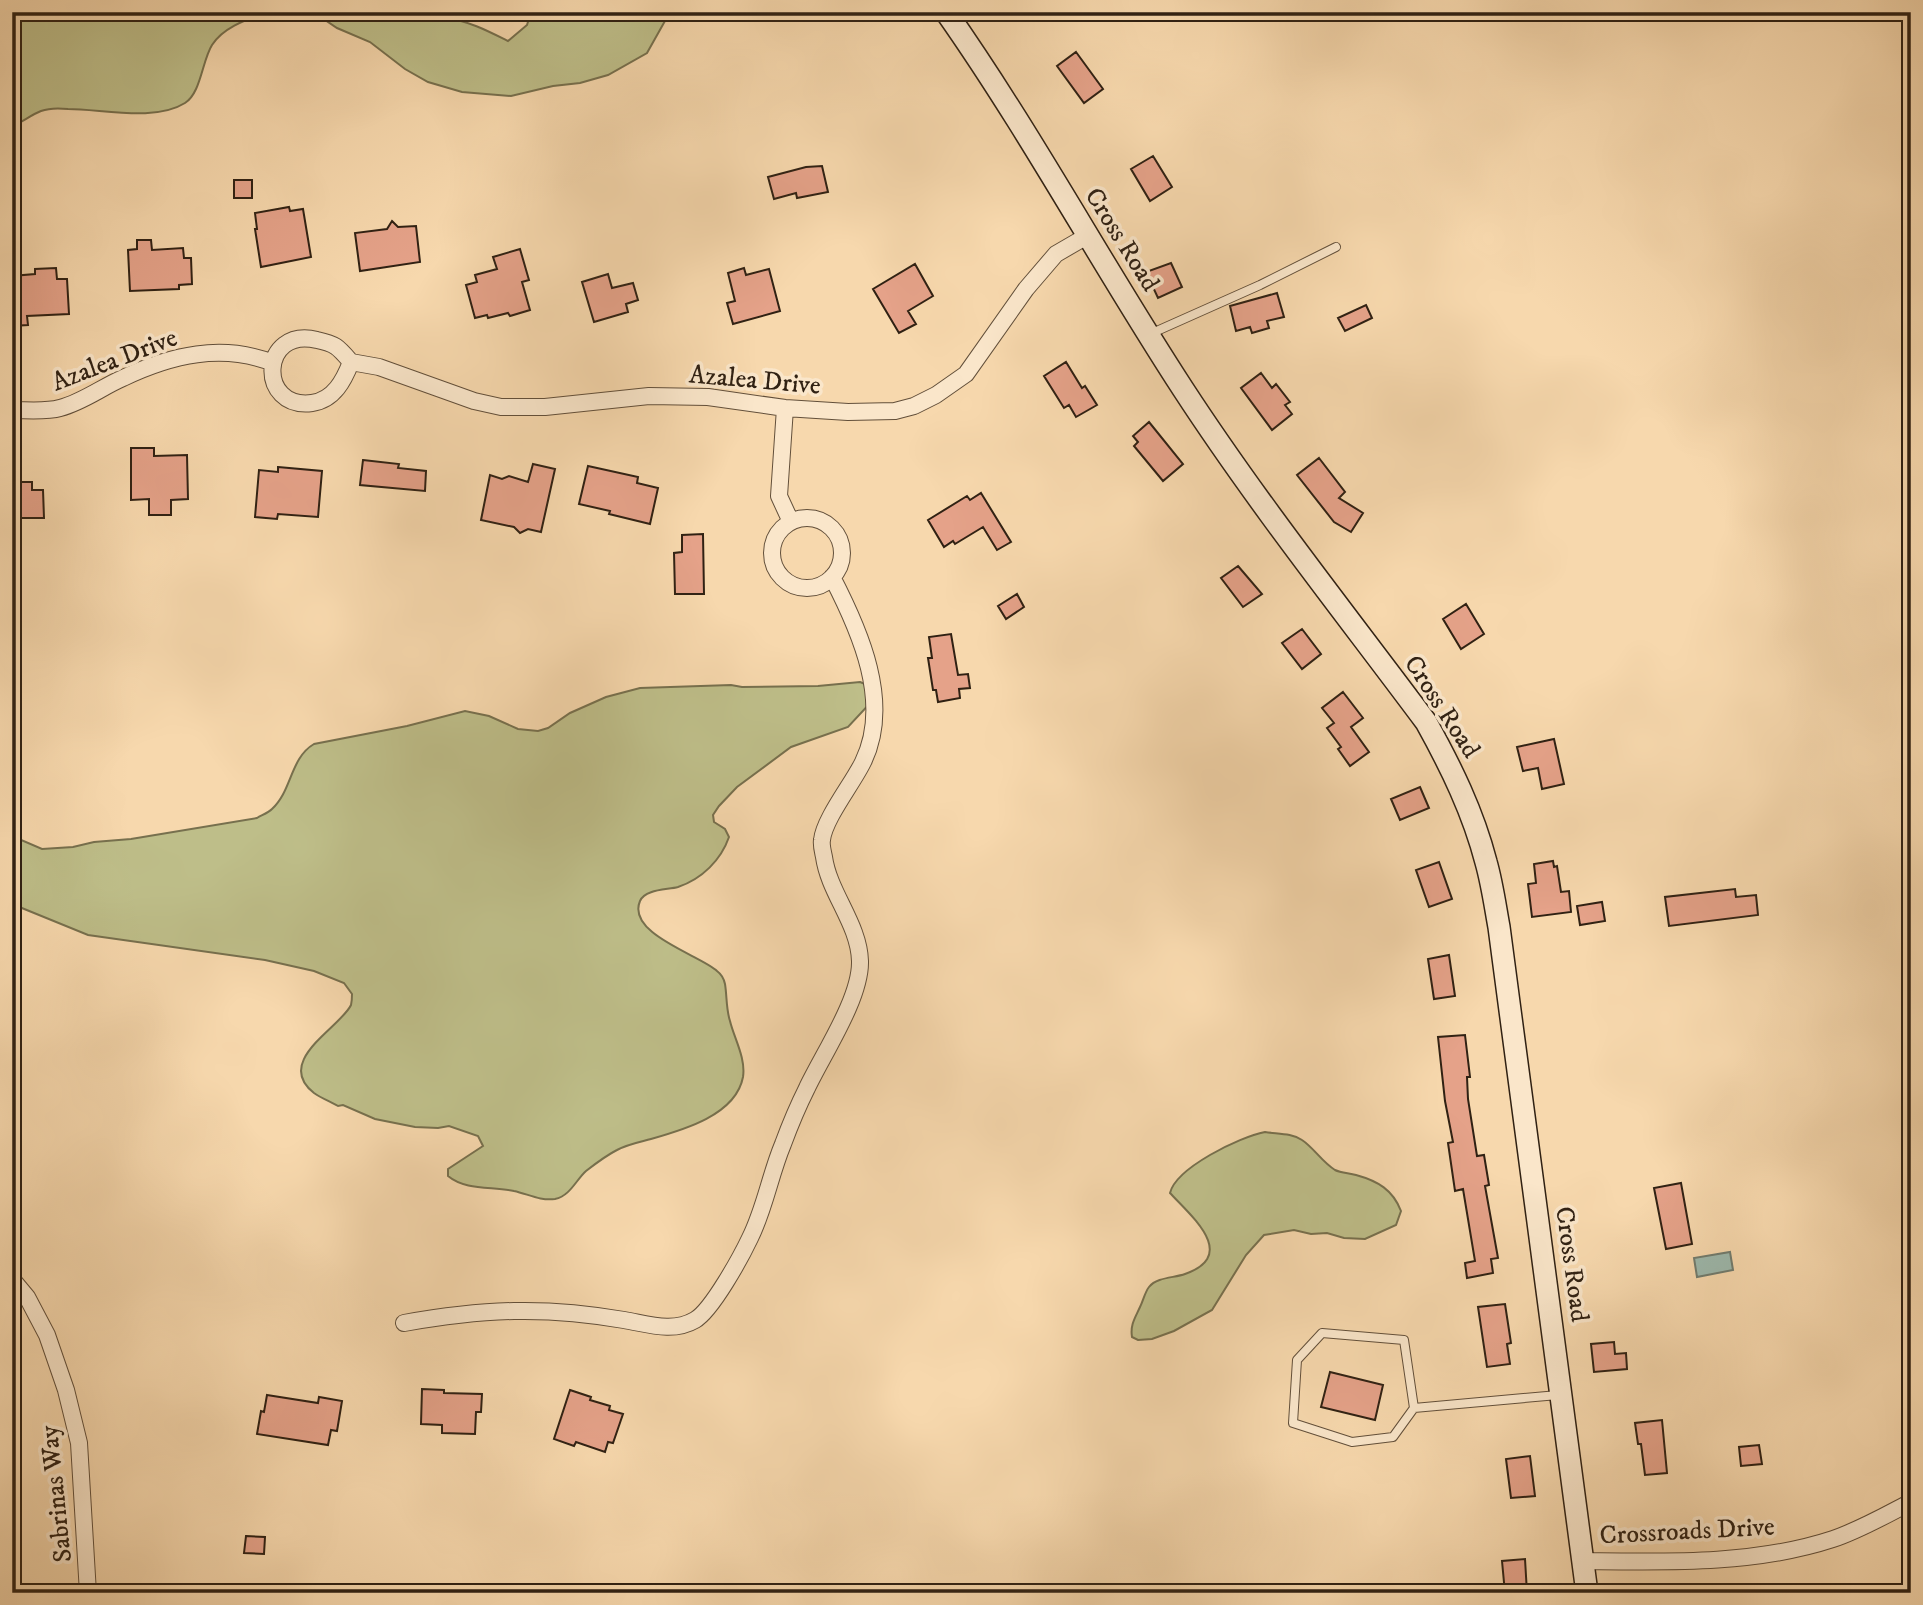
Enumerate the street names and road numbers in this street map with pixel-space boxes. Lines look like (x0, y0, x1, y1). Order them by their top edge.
street label: Cross Road (1077, 182, 1167, 298)
street label: Azalea Drive (47, 321, 182, 399)
street label: Azalea Drive (688, 358, 822, 403)
street label: Cross Road (1396, 649, 1487, 765)
street label: Cross Road (1547, 1204, 1596, 1324)
street label: Sabrinas Way (33, 1423, 80, 1564)
street label: Crossroads Drive (1599, 1510, 1775, 1553)

